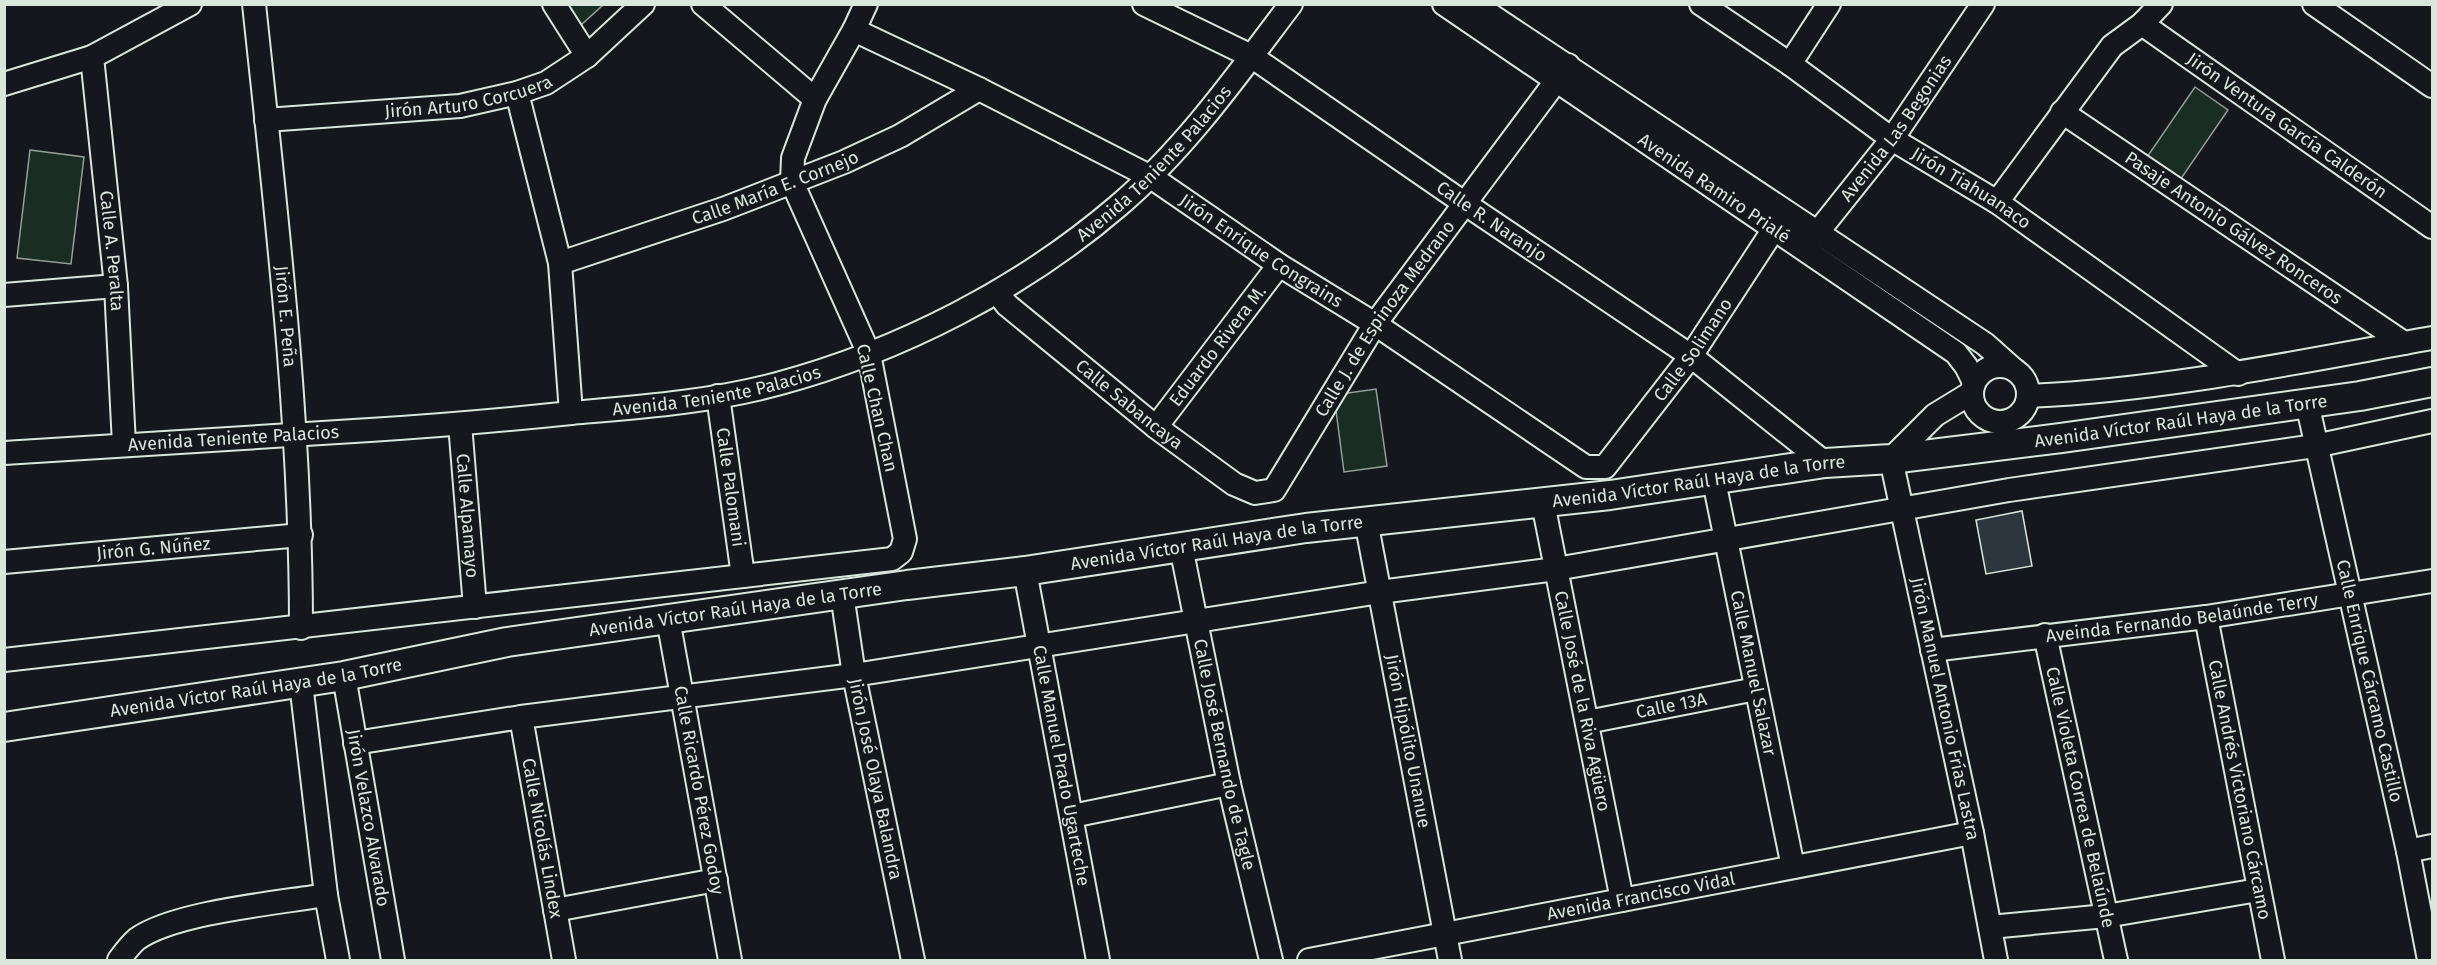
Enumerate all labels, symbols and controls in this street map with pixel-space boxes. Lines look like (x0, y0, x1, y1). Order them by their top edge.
street label: Jirón Ventura García Calderón (2183, 48, 2391, 203)
street label: Avenida Las Begonias (1835, 51, 1956, 206)
street label: Jirón Arturo Corcuera (384, 71, 557, 122)
street label: Avenida Teniente Palacios (1072, 81, 1236, 246)
street label: Avenida Ramiro Prialé (1634, 129, 1795, 248)
street label: Jirón Tiahuanaco (1907, 142, 2035, 234)
street label: Calle María E. Cornejo (689, 146, 862, 230)
street label: Pasaje Antonio Gálvez Ronceros (2121, 147, 2346, 309)
street label: Calle R. Naranjo (1432, 176, 1551, 267)
street label: Jirón Enrique Congrains (1175, 189, 1347, 312)
street label: Calle A. Peralta (95, 190, 128, 312)
street label: Calle J. de Espinoza Medrano (1310, 216, 1459, 421)
street label: Jirón E. Peña (270, 265, 301, 368)
street label: Eduardo Rivera M. (1165, 281, 1271, 411)
street label: Calle Solimano (1649, 294, 1737, 406)
street label: Calle Chan Chan (852, 342, 902, 474)
street label: Calle Sabancaya (1071, 355, 1187, 454)
street label: Avenida Teniente Palacios (612, 361, 823, 420)
street label: Avenida Víctor Raúl Haya de la Torre (2033, 390, 2329, 452)
street label: Avenida Teniente Palacios (127, 421, 340, 456)
street label: Calle Palomani (711, 426, 750, 548)
street label: Avenida Víctor Raúl Haya de la Torre (1551, 451, 1846, 512)
street label: Calle Alpamayo (451, 453, 484, 579)
street label: Avenida Víctor Raúl Haya de la Torre (1069, 511, 1364, 575)
street label: Jirón G. Núñez (96, 532, 211, 565)
street label: Calle Enrique Cárcamo Castillo (2332, 558, 2408, 804)
street label: Jirón Manuel Antonio Frías Lastra (1906, 575, 1984, 842)
street label: Avenida Víctor Raúl Haya de la Torre (588, 578, 883, 641)
street label: Calle Manuel Salazar (1726, 588, 1781, 758)
street label: Aveinda Fernando Belaúnde Terry (2044, 588, 2320, 647)
street label: Calle José de la Riva Agüero (1550, 589, 1615, 813)
street label: Calle José Bernando de Tagle (1189, 637, 1260, 872)
street label: Calle Manuel Prado Ugarteche (1028, 643, 1095, 888)
street label: Jirón Hipólito Unanue (1381, 652, 1435, 830)
street label: Avenida Víctor Raúl Haya de la Torre (108, 653, 404, 722)
street label: Calle Andrés Victoriano Cárcamo (2204, 658, 2276, 921)
street label: Calle Violeta Correa de Belaúnde (2041, 665, 2120, 930)
street label: Jirón José Olaya Balandra (844, 676, 907, 882)
street label: Calle Ricardo Pérez Godoy (669, 684, 729, 896)
street label: Calle 13A (1634, 688, 1709, 723)
street label: Jirón Velazco Alvarado (342, 727, 395, 908)
street label: Calle Nicolás Lindex (517, 756, 567, 920)
street label: Avenida Francisco Vidal (1545, 868, 1737, 925)

